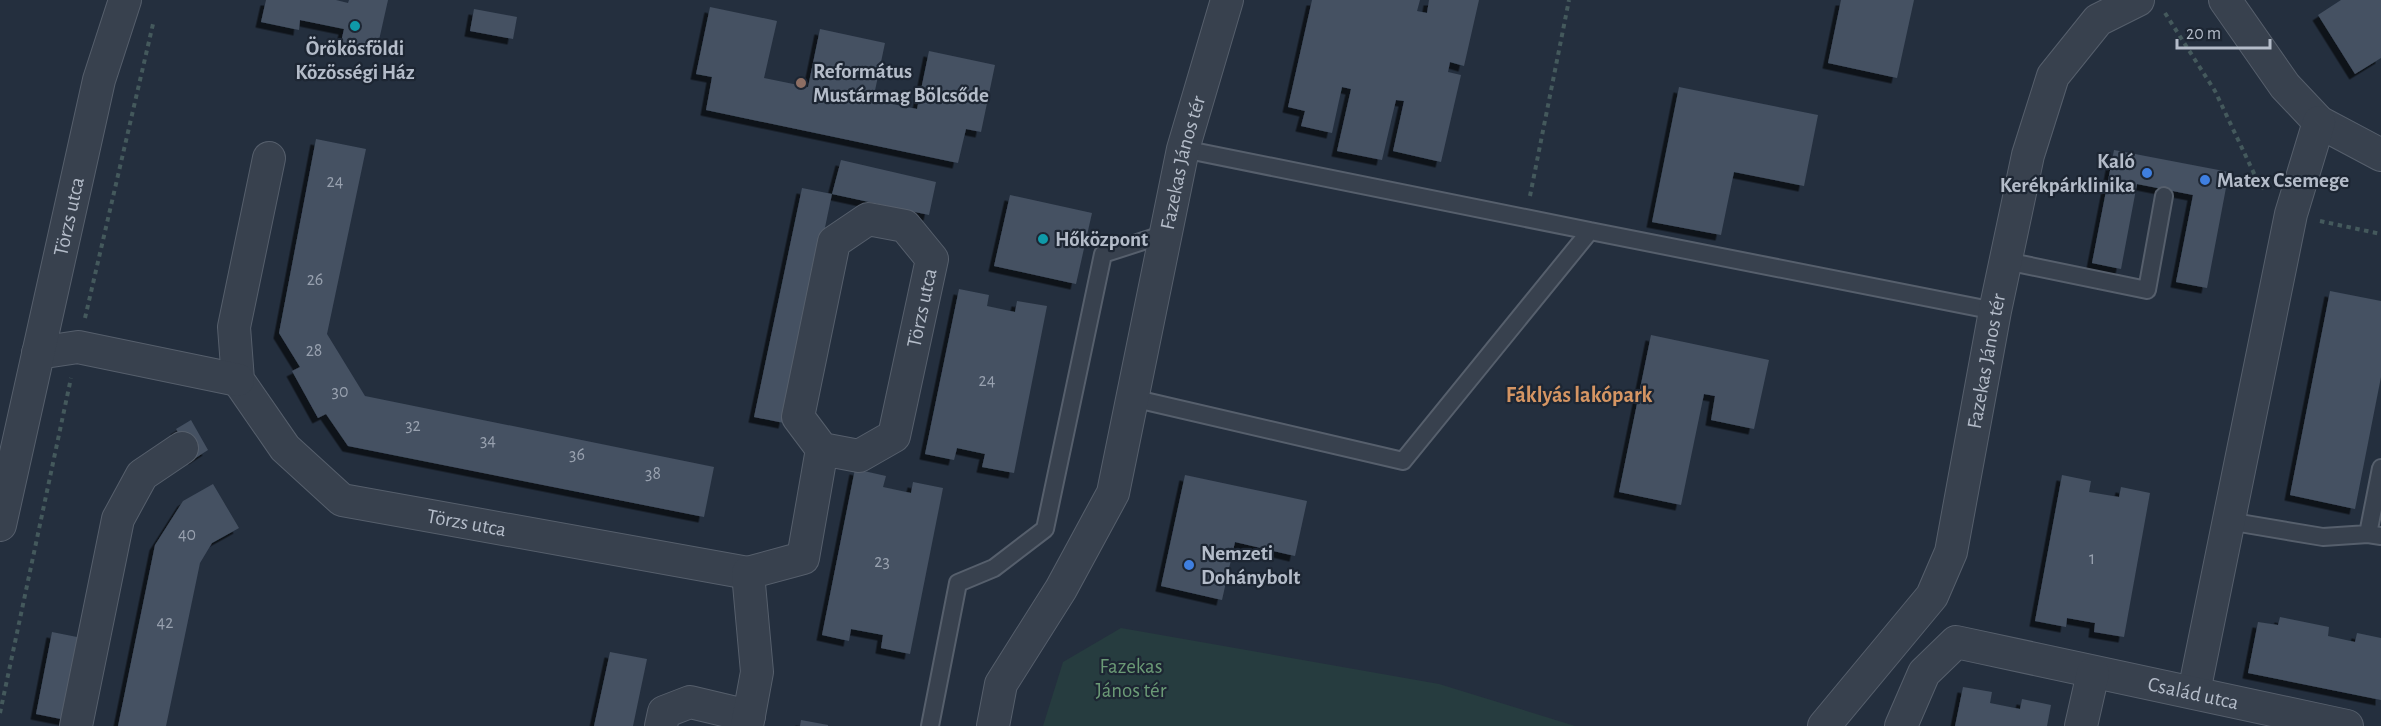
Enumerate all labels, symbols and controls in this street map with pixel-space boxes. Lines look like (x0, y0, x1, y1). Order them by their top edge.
scale bar (2177, 12, 2270, 50)
marker: Örökösföldi Közösségi Ház (348, 19, 362, 33)
text: 20 m (2186, 25, 2221, 43)
place label: Örökösföldi Közösségi Ház (295, 36, 415, 83)
place label: Református Mustármag Bölcsőde (813, 61, 989, 106)
marker: Református Mustármag Bölcsőde (794, 76, 808, 90)
street label: Fazekas János tér (1157, 93, 1209, 232)
place label: Kaló Kerékpárklinika (2000, 151, 2135, 196)
marker: Kaló Kerékpárklinika (2140, 166, 2154, 180)
place label: Matex Csemege (2217, 170, 2349, 191)
house number: 24 (327, 173, 344, 191)
marker: Matex Csemege (2198, 173, 2212, 187)
street label: Törzs utca (50, 175, 88, 258)
place label: Hőközpont (1055, 229, 1148, 250)
marker: Hőközpont (1036, 232, 1050, 246)
street label: Törzs utca (903, 266, 941, 349)
house number: 26 (307, 271, 323, 289)
street label: Fazekas János tér (1964, 291, 2009, 431)
house number: 28 (306, 342, 322, 360)
house number: 24 (979, 372, 996, 390)
house number: 30 (332, 383, 348, 401)
district label: Fáklyás lakópark (1506, 384, 1652, 407)
house number: 32 (405, 417, 421, 435)
house number: 34 (480, 432, 496, 450)
house number: 36 (569, 446, 585, 464)
house number: 38 (645, 465, 661, 483)
street label: Törzs utca (425, 505, 508, 540)
house number: 40 (178, 526, 196, 544)
place label: Nemzeti Dohánybolt (1201, 543, 1300, 588)
house number: 1 (2089, 550, 2095, 568)
house number: 23 (874, 553, 890, 571)
marker: Nemzeti Dohánybolt (1182, 558, 1196, 572)
house number: 42 (157, 614, 173, 632)
park label: Fazekas János tér (1096, 656, 1167, 701)
street label: Család utca (2146, 673, 2241, 713)

